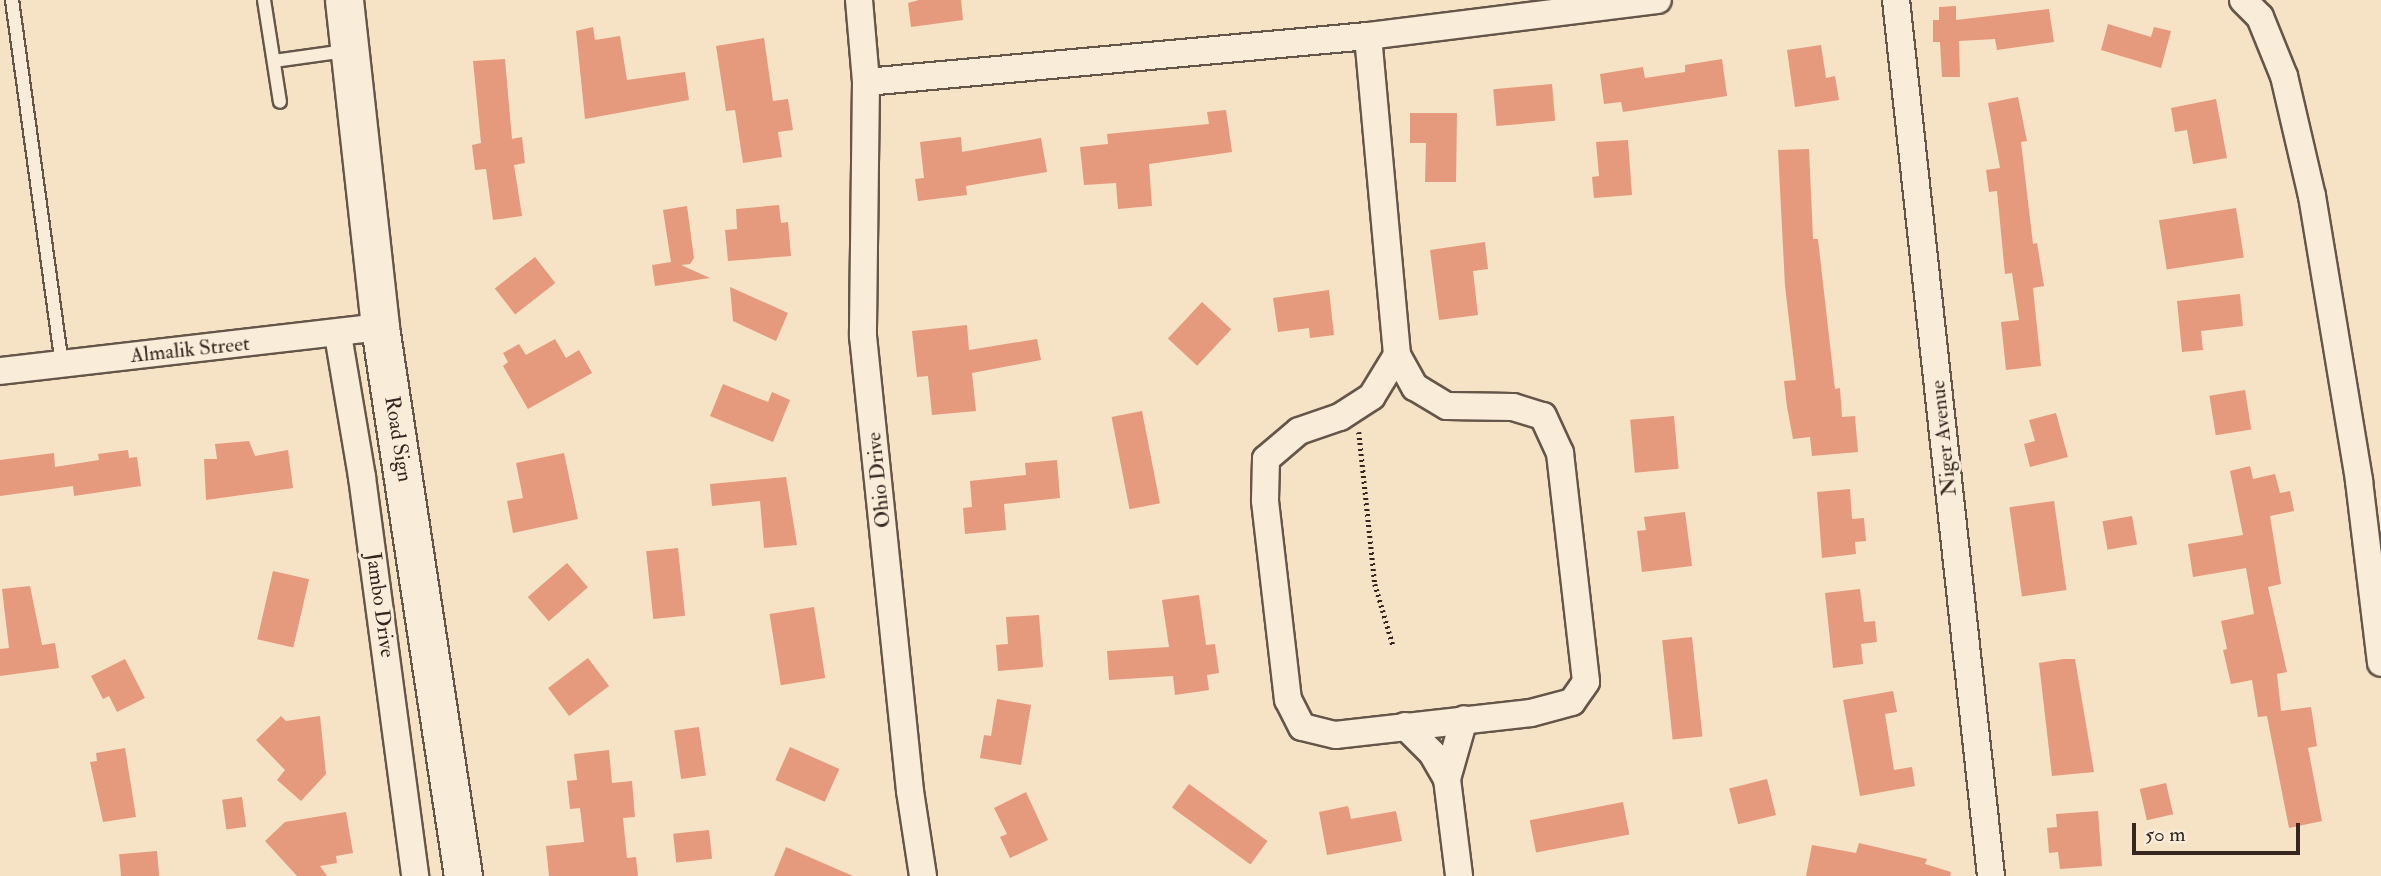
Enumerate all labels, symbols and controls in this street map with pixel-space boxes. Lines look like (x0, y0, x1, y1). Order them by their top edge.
street label: Almalik Street (129, 331, 251, 369)
street label: Niger Avenue (1925, 379, 1963, 497)
street label: Road Sign (379, 394, 417, 484)
street label: Ohio Drive (861, 431, 897, 529)
street label: Jambo Drive (360, 551, 400, 659)
scale bar (2136, 810, 2304, 854)
text: 50 m (2145, 821, 2186, 848)

